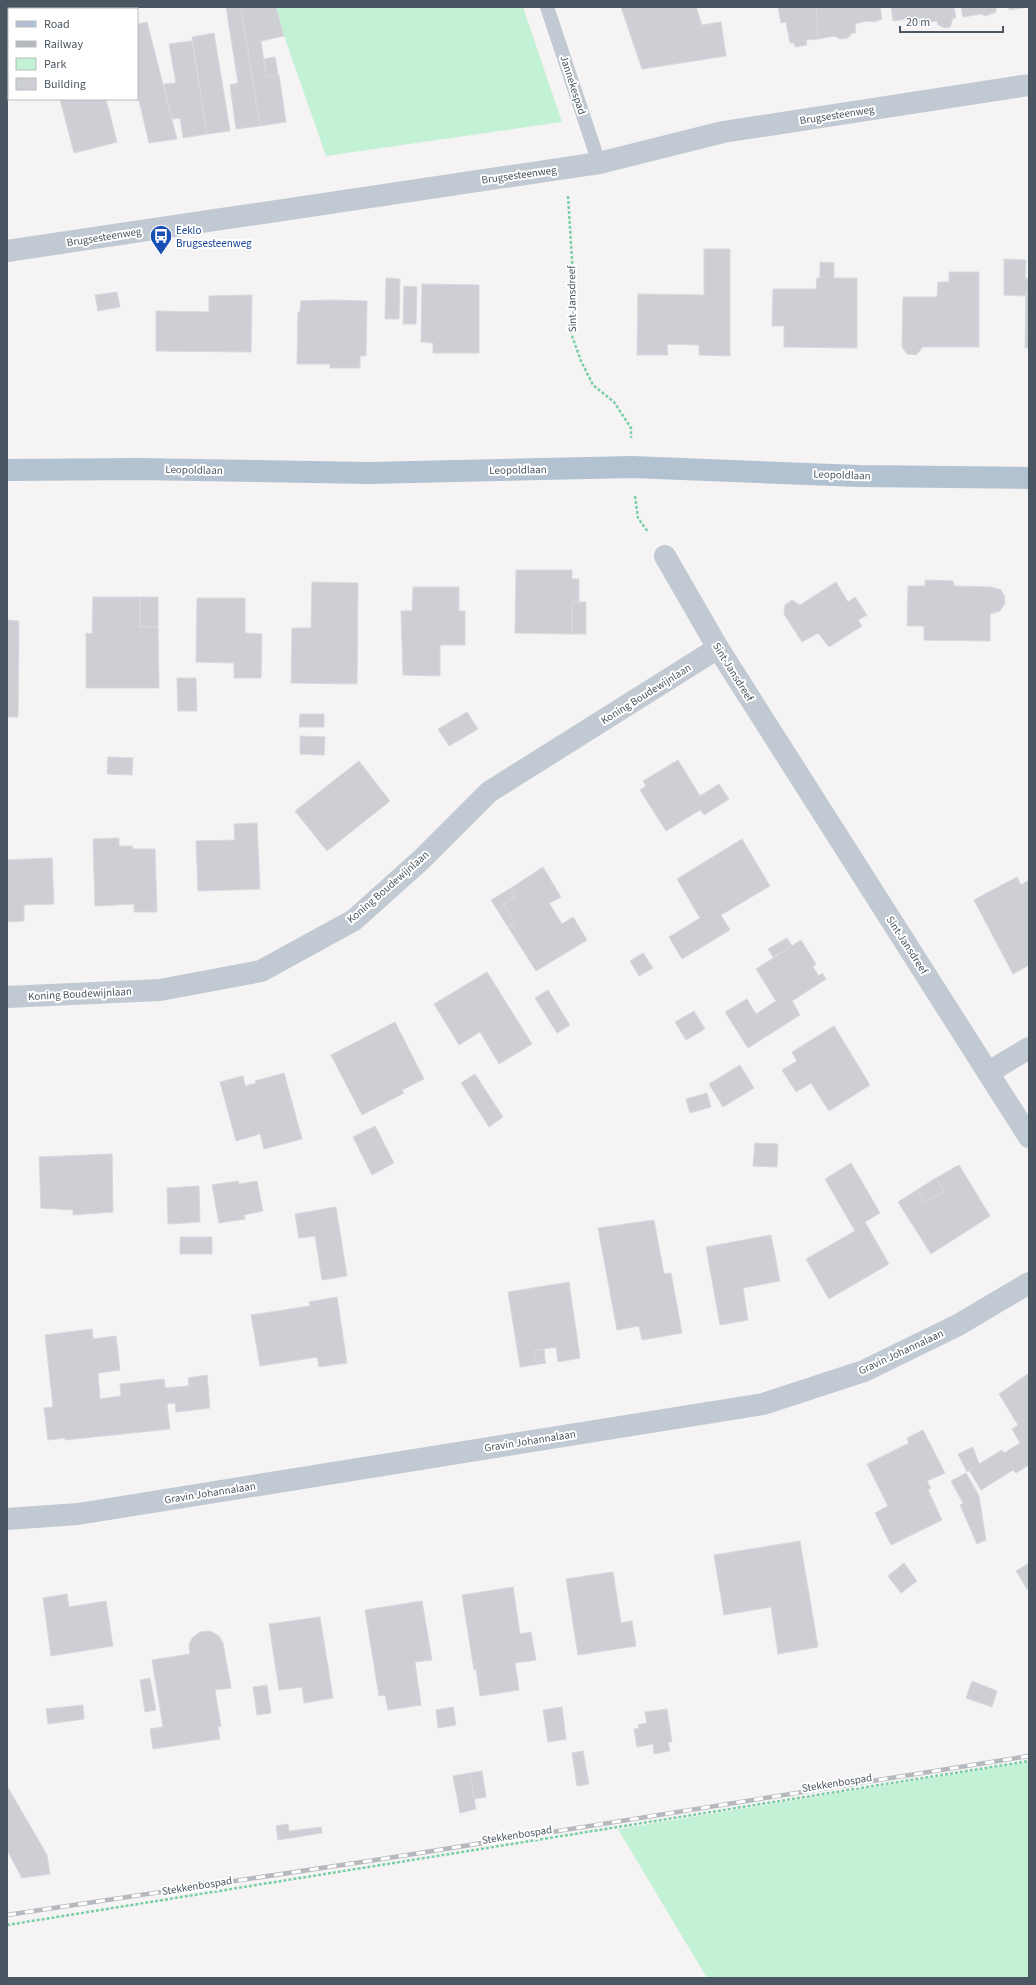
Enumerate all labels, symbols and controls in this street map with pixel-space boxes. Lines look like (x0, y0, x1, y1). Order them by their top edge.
legend (8, 8, 138, 100)
scale bar (900, 8, 1003, 34)
text: 20 m (906, 14, 930, 31)
text: Road (44, 16, 70, 33)
text: Railway (44, 36, 83, 53)
street label: Jannekespad (556, 54, 590, 116)
text: Park (44, 56, 66, 73)
text: Building (44, 76, 86, 93)
street label: Brugsesteenweg (799, 102, 876, 128)
street label: Brugsesteenweg (481, 162, 558, 188)
bus stop icon: Eeklo Brugsesteenweg (148, 223, 174, 256)
place label: Eeklo Brugsesteenweg (176, 223, 252, 251)
street label: Brugsesteenweg (66, 224, 143, 250)
street label: Sint-Jansdreef (564, 265, 580, 332)
street label: Leopoldlaan (165, 462, 223, 478)
street label: Leopoldlaan (489, 462, 547, 478)
street label: Leopoldlaan (813, 467, 871, 483)
street label: Sint-Jansdreef (709, 640, 757, 705)
street label: Koning Boudewijnlaan (598, 660, 694, 728)
street label: Koning Boudewijnlaan (344, 847, 432, 927)
street label: Sint-Jansdreef (883, 913, 932, 978)
street label: Koning Boudewijnlaan (28, 984, 132, 1004)
street label: Gravin Johannalaan (856, 1326, 946, 1378)
street label: Gravin Johannalaan (483, 1426, 577, 1456)
street label: Gravin Johannalaan (163, 1478, 257, 1508)
street label: Stekkenbospad (801, 1770, 873, 1796)
street label: Stekkenbospad (481, 1822, 553, 1848)
street label: Stekkenbospad (161, 1873, 233, 1899)

